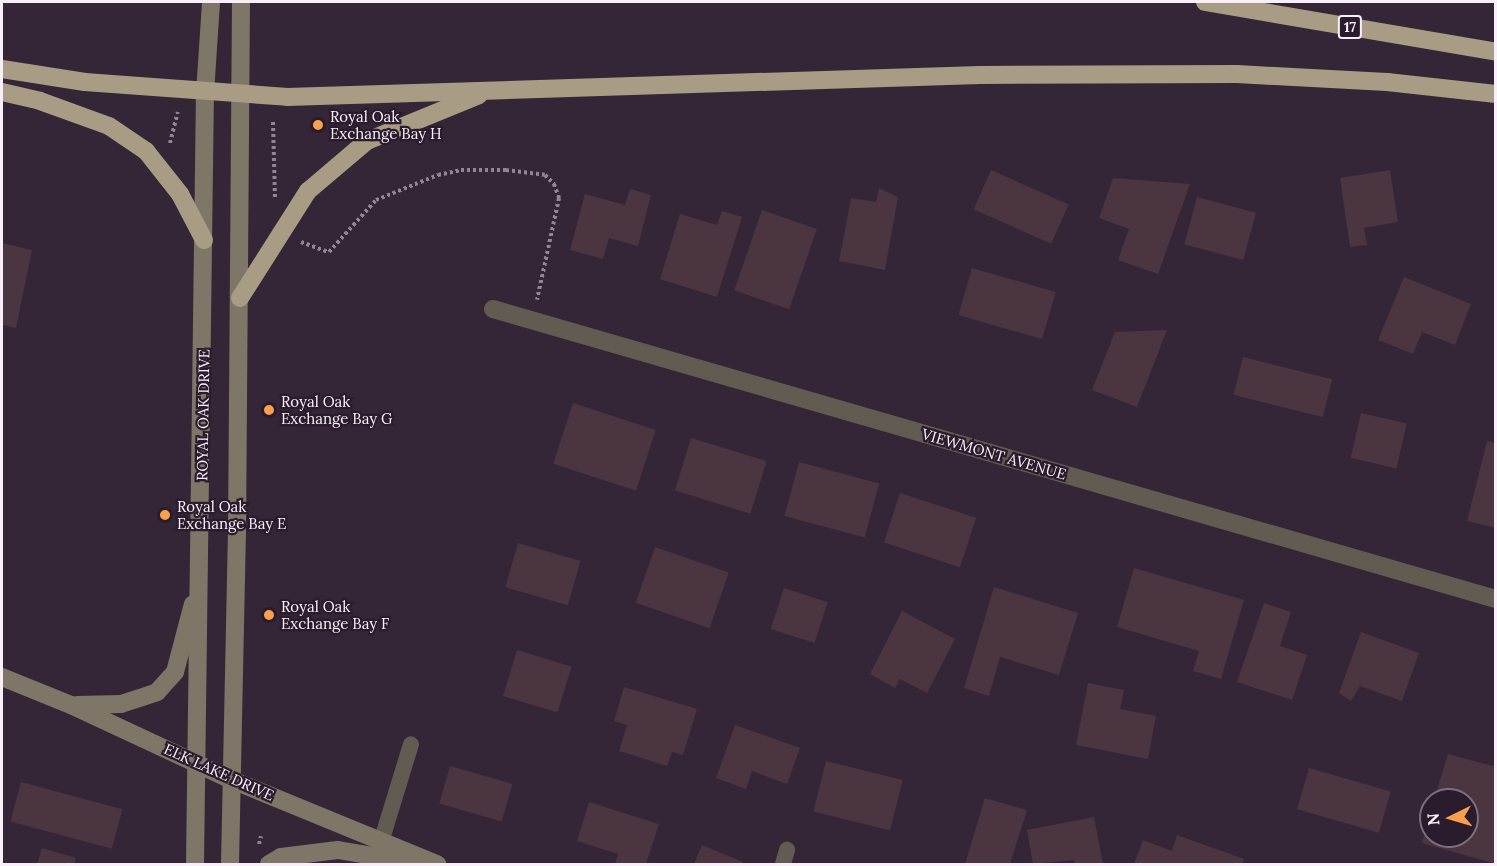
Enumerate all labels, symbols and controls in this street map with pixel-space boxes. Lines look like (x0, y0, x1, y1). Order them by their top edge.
road number: 17 (1336, 16, 1364, 38)
place label: Royal Oak Exchange Bay H (330, 107, 442, 142)
marker: Royal Oak Exchange Bay H (311, 118, 325, 132)
street label: ROYAL OAK DRIVE (193, 349, 213, 481)
place label: Royal Oak Exchange Bay G (281, 392, 393, 427)
marker: Royal Oak Exchange Bay G (262, 403, 276, 417)
street label: VIEWMONT AVENUE (920, 425, 1068, 483)
place label: Royal Oak Exchange Bay E (177, 497, 286, 532)
marker: Royal Oak Exchange Bay E (158, 508, 172, 522)
place label: Royal Oak Exchange Bay F (281, 597, 389, 632)
marker: Royal Oak Exchange Bay F (262, 608, 276, 622)
street label: ELK LAKE DRIVE (161, 740, 277, 804)
north arrow (1419, 788, 1479, 848)
text: N (1423, 812, 1444, 826)

